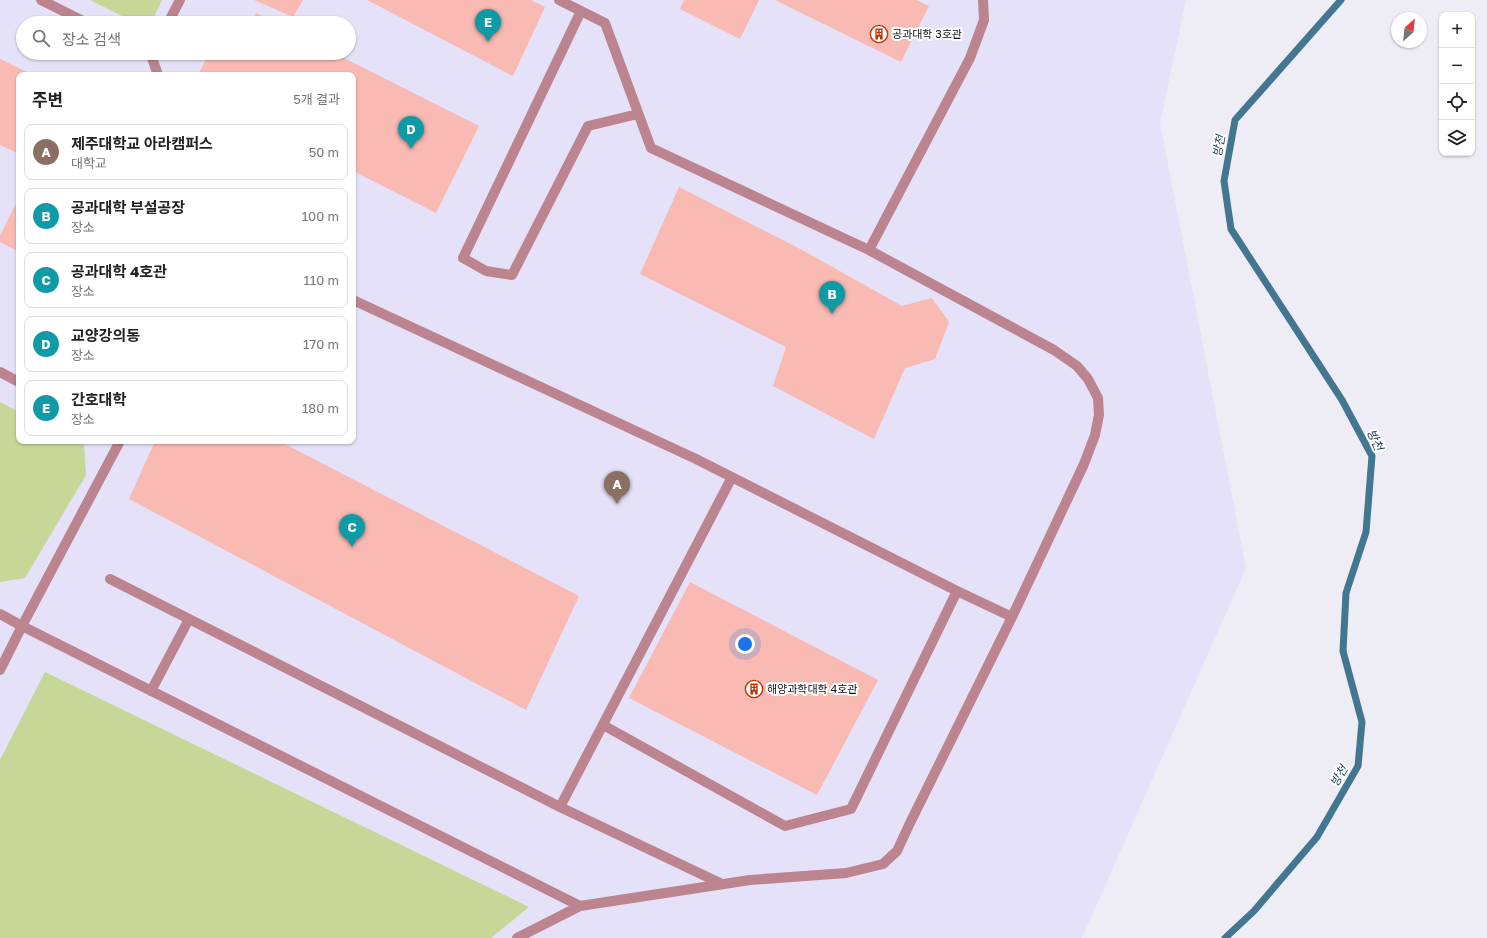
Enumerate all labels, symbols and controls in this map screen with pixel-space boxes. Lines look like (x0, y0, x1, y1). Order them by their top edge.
pin: E (475, 9, 501, 42)
north arrow (1391, 12, 1427, 48)
map controls (1439, 12, 1475, 156)
button: + (1439, 12, 1475, 48)
search box (16, 16, 356, 60)
building icon: 공과대학 3호관 (869, 24, 889, 44)
icon: search (30, 27, 52, 49)
place label: 공과대학 3호관 (892, 27, 962, 40)
text: 장소 검색 (62, 30, 121, 48)
button: − (1439, 48, 1475, 84)
button: locate (1439, 84, 1475, 120)
text: 주변 (32, 89, 63, 110)
text: 5개 결과 (293, 91, 340, 107)
pin: D (398, 116, 424, 149)
button: layers (1439, 120, 1475, 156)
water label: 방천 (1209, 132, 1228, 158)
text: 제주대학교 아라캠퍼스 (71, 134, 213, 152)
text: A (41, 144, 51, 160)
text: 50 m (309, 144, 339, 160)
text: 대학교 (71, 155, 107, 171)
text: 공과대학 부설공장 (71, 198, 185, 216)
text: B (41, 208, 51, 224)
text: 100 m (302, 208, 339, 224)
text: 장소 (71, 219, 95, 235)
text: 공과대학 4호관 (71, 262, 167, 280)
text: C (41, 272, 51, 288)
text: 110 m (304, 272, 339, 288)
pin: B (819, 281, 845, 314)
text: 장소 (71, 283, 95, 299)
text: 교양강의동 (71, 326, 140, 344)
text: D (41, 336, 51, 352)
text: 170 m (303, 336, 339, 352)
text: 장소 (71, 347, 95, 363)
text: 간호대학 (71, 390, 126, 408)
text: E (42, 400, 50, 416)
text: 180 m (302, 400, 339, 416)
text: 장소 (71, 411, 95, 427)
water label: 방천 (1364, 427, 1388, 455)
pin: A (604, 471, 630, 504)
pin: C (339, 514, 365, 547)
your location (735, 634, 755, 654)
building icon: 해양과학대학 4호관 (744, 679, 764, 699)
place label: 해양과학대학 4호관 (767, 682, 857, 695)
water label: 방천 (1327, 761, 1352, 789)

